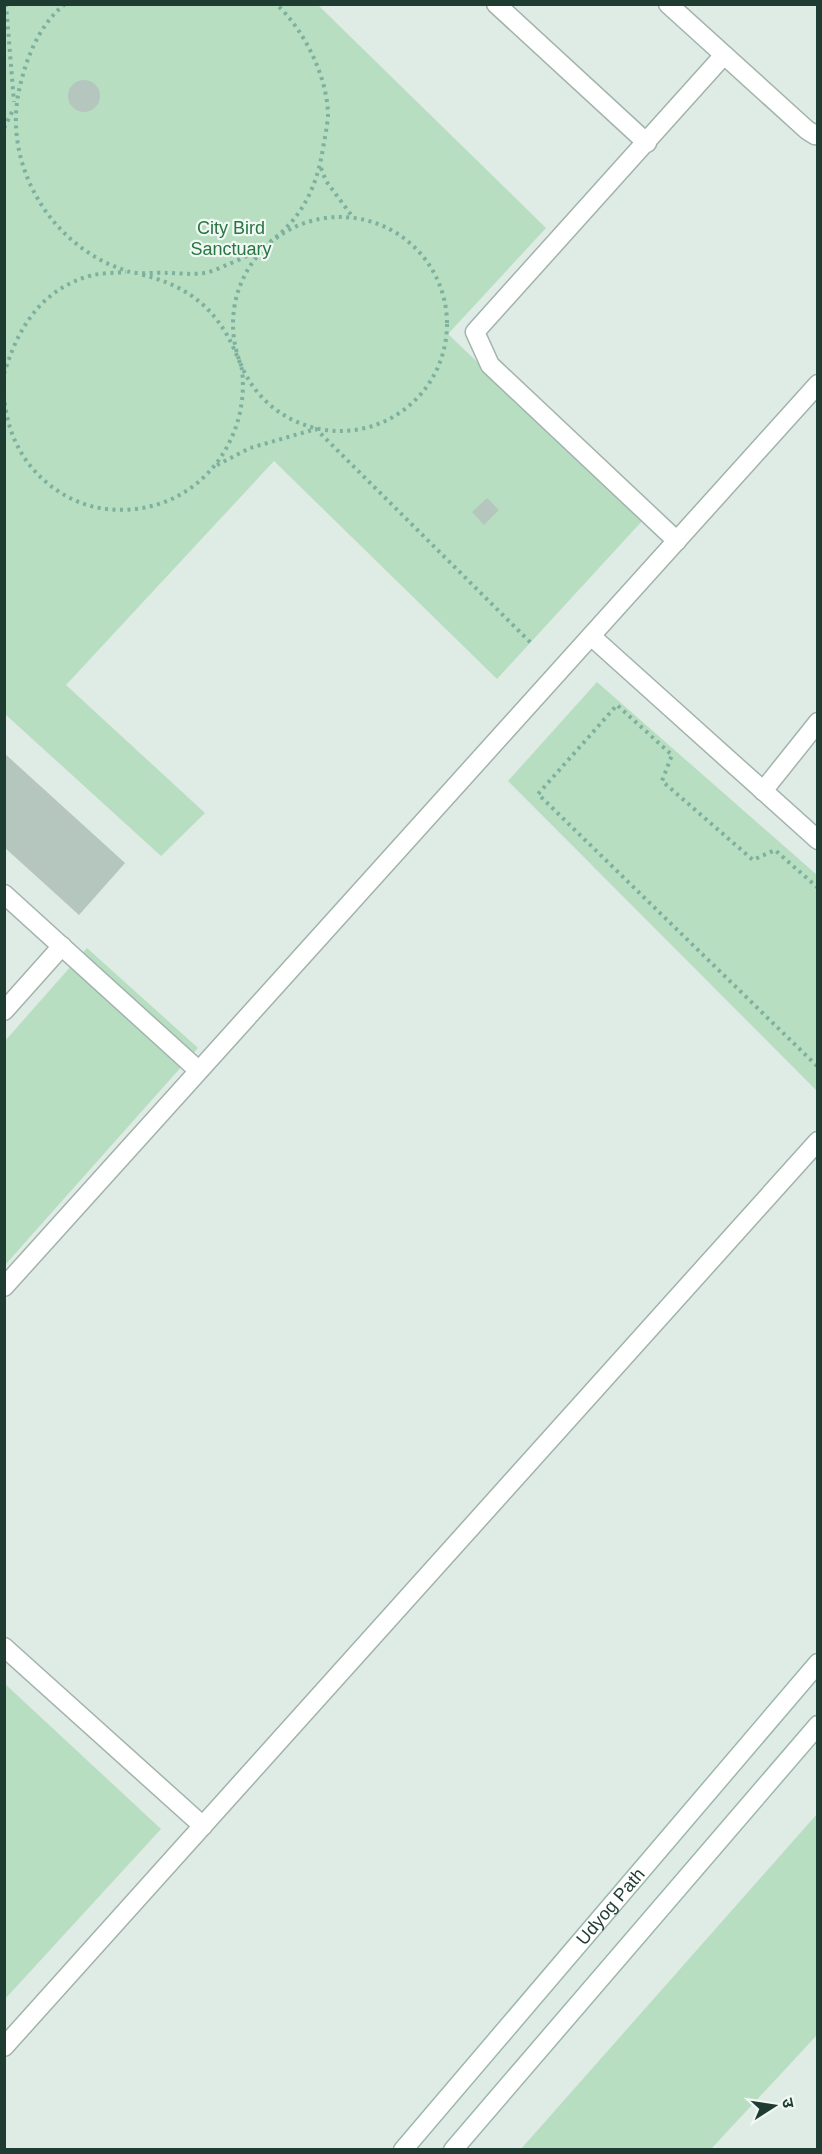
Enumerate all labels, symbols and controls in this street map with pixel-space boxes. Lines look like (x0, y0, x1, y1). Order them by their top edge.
park label: City Bird Sanctuary (190, 218, 272, 259)
street label: Udyog Path (572, 1864, 649, 1949)
north arrow (744, 2076, 804, 2136)
text: उ (779, 2097, 798, 2110)

